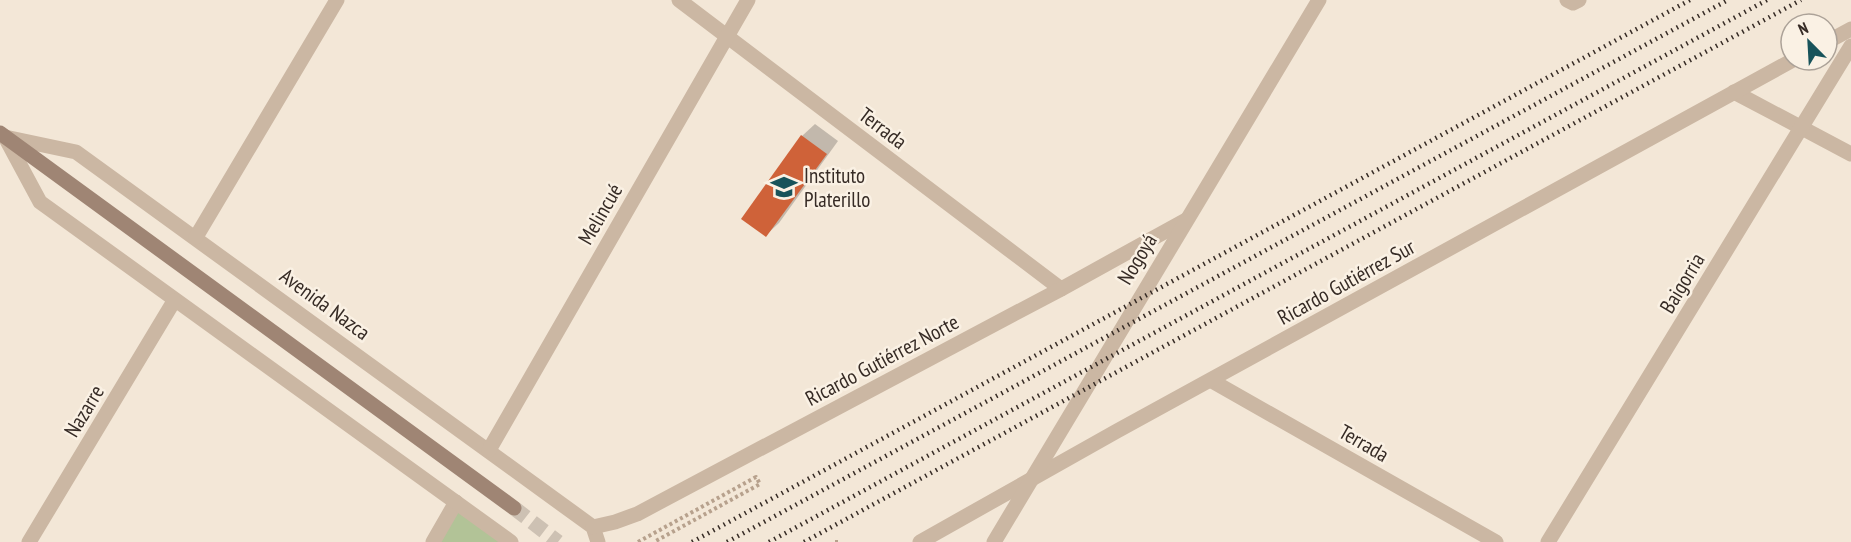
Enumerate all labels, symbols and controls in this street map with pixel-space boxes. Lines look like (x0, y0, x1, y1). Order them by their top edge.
north arrow (1779, 12, 1839, 72)
text: N (1795, 17, 1811, 39)
street label: Terrada (854, 101, 912, 155)
place label: Instituto Platerillo (804, 162, 870, 213)
school or university icon: Instituto Platerillo (769, 172, 799, 202)
street label: Melincué (572, 179, 628, 249)
street label: Nogoyá (1111, 229, 1163, 289)
street label: Ricardo Gutiérrez Sur (1273, 233, 1420, 331)
street label: Baigorria (1654, 248, 1710, 318)
street label: Avenida Nazca (275, 262, 375, 346)
street label: Ricardo Gutiérrez Norte (801, 308, 963, 412)
street label: Nazarre (58, 380, 110, 442)
street label: Terrada (1334, 418, 1394, 468)

